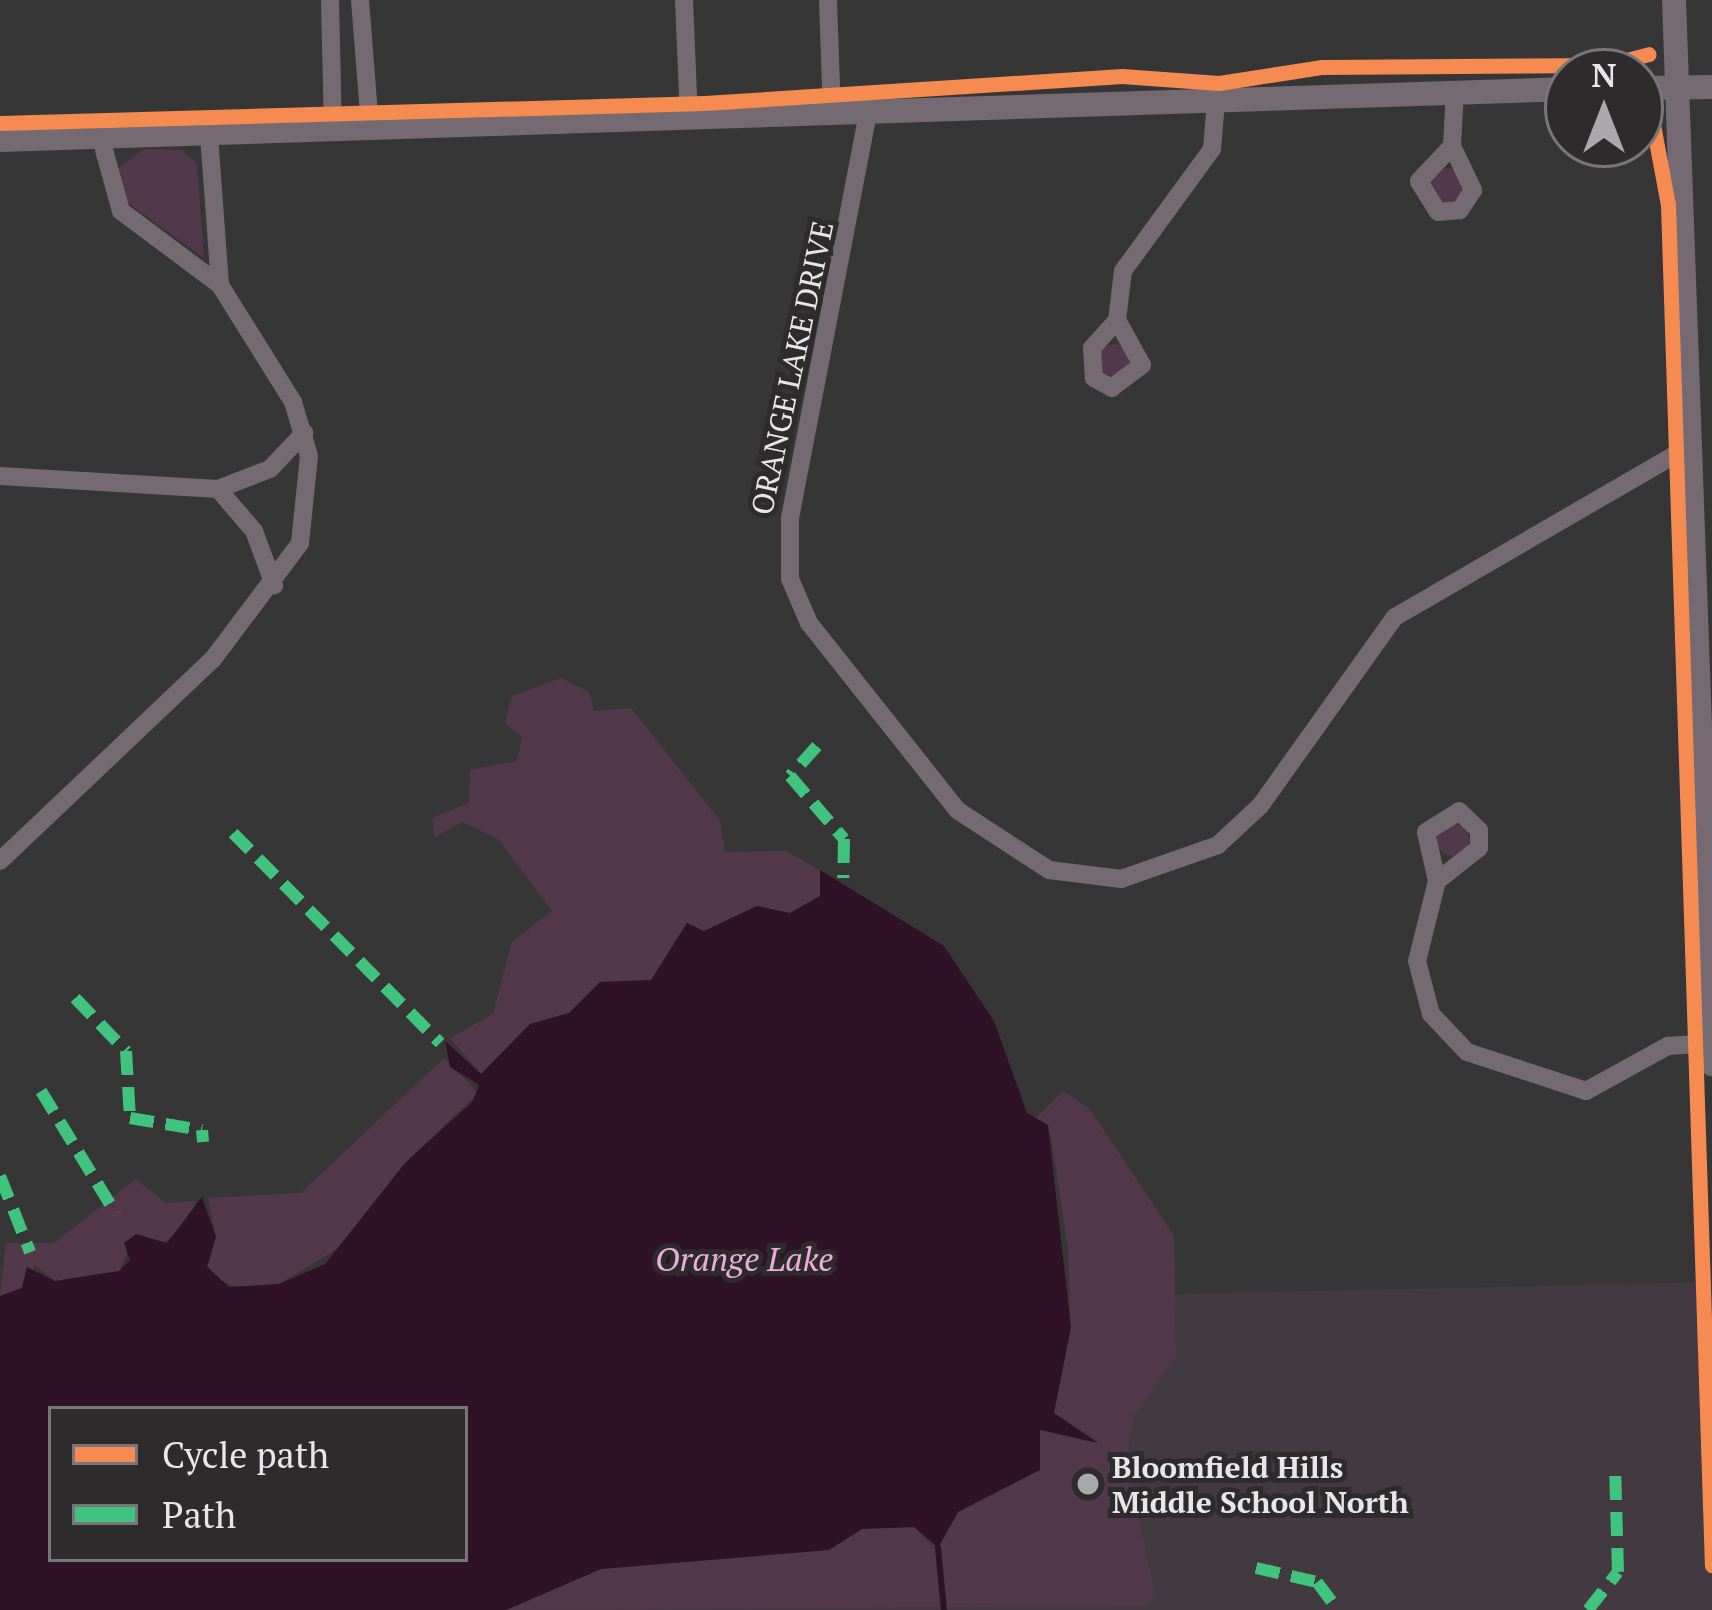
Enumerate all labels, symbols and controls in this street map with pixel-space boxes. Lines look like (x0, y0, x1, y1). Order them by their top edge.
north arrow (1544, 48, 1664, 168)
text: N (1591, 53, 1617, 96)
street label: ORANGE LAKE DRIVE (743, 218, 841, 518)
water label: Orange Lake (655, 1239, 833, 1279)
legend (48, 1406, 468, 1562)
text: Cycle path (162, 1431, 329, 1478)
place label: Bloomfield Hills Middle School North (1112, 1449, 1409, 1520)
marker: Bloomfield Hills Middle School North (1075, 1471, 1101, 1497)
text: Path (162, 1491, 236, 1538)

